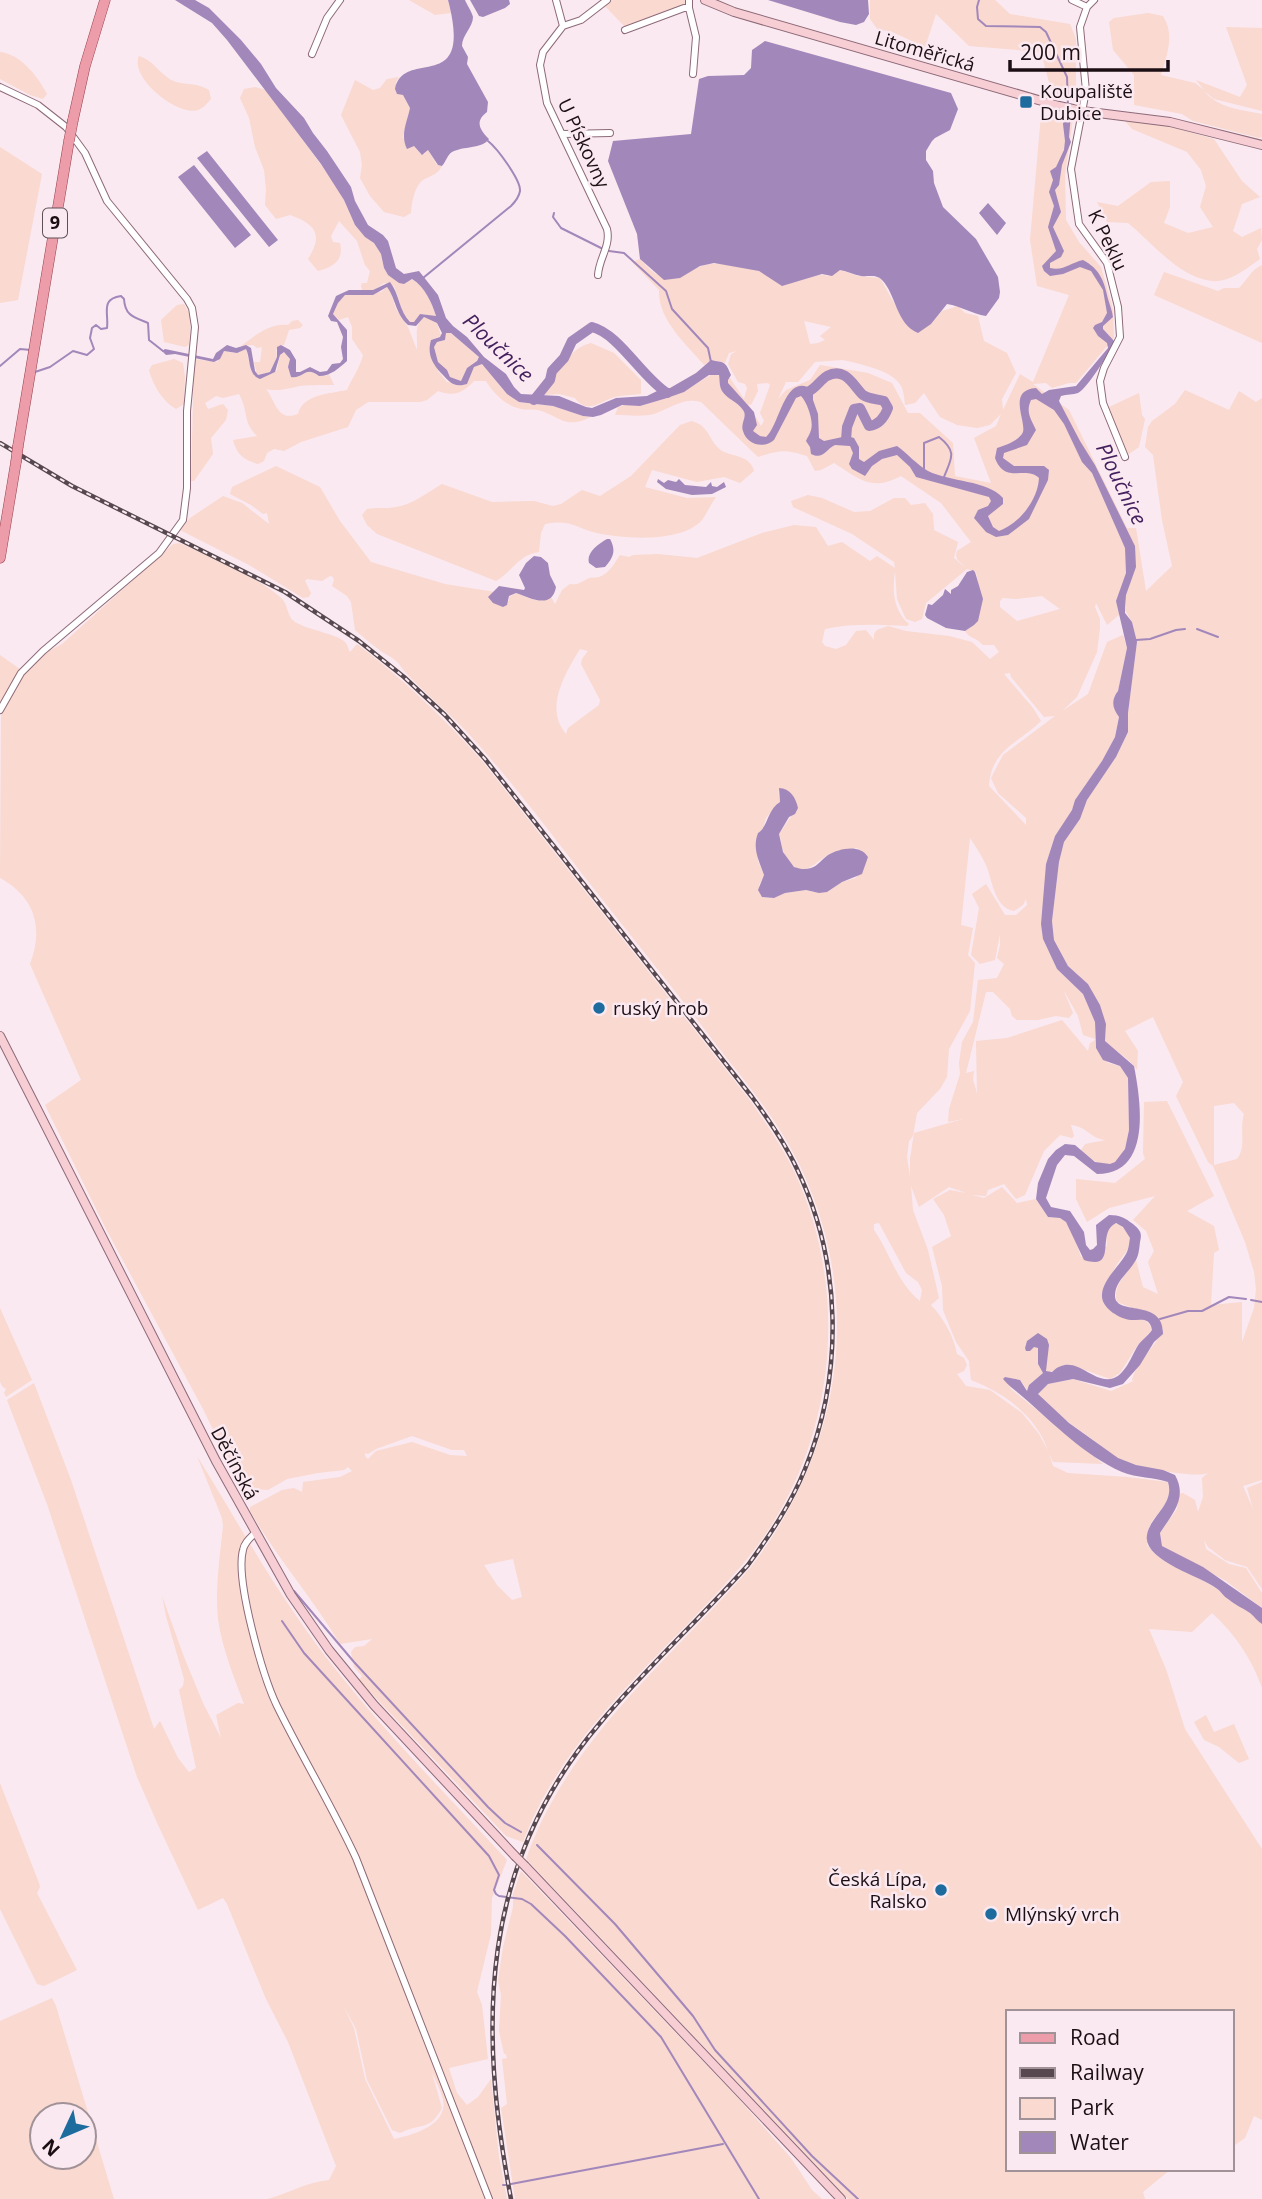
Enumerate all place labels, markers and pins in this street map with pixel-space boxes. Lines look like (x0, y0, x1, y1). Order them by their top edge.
place label: Koupaliště Dubice (1040, 78, 1133, 126)
marker: Koupaliště Dubice (1018, 94, 1034, 110)
place label: ruský hrob (613, 995, 708, 1021)
marker: ruský hrob (591, 1000, 607, 1016)
place label: Česká Lípa, Ralsko (828, 1866, 927, 1914)
marker: Česká Lípa, Ralsko (933, 1882, 949, 1898)
place label: Mlýnský vrch (1005, 1901, 1120, 1927)
marker: Mlýnský vrch (983, 1906, 999, 1922)

